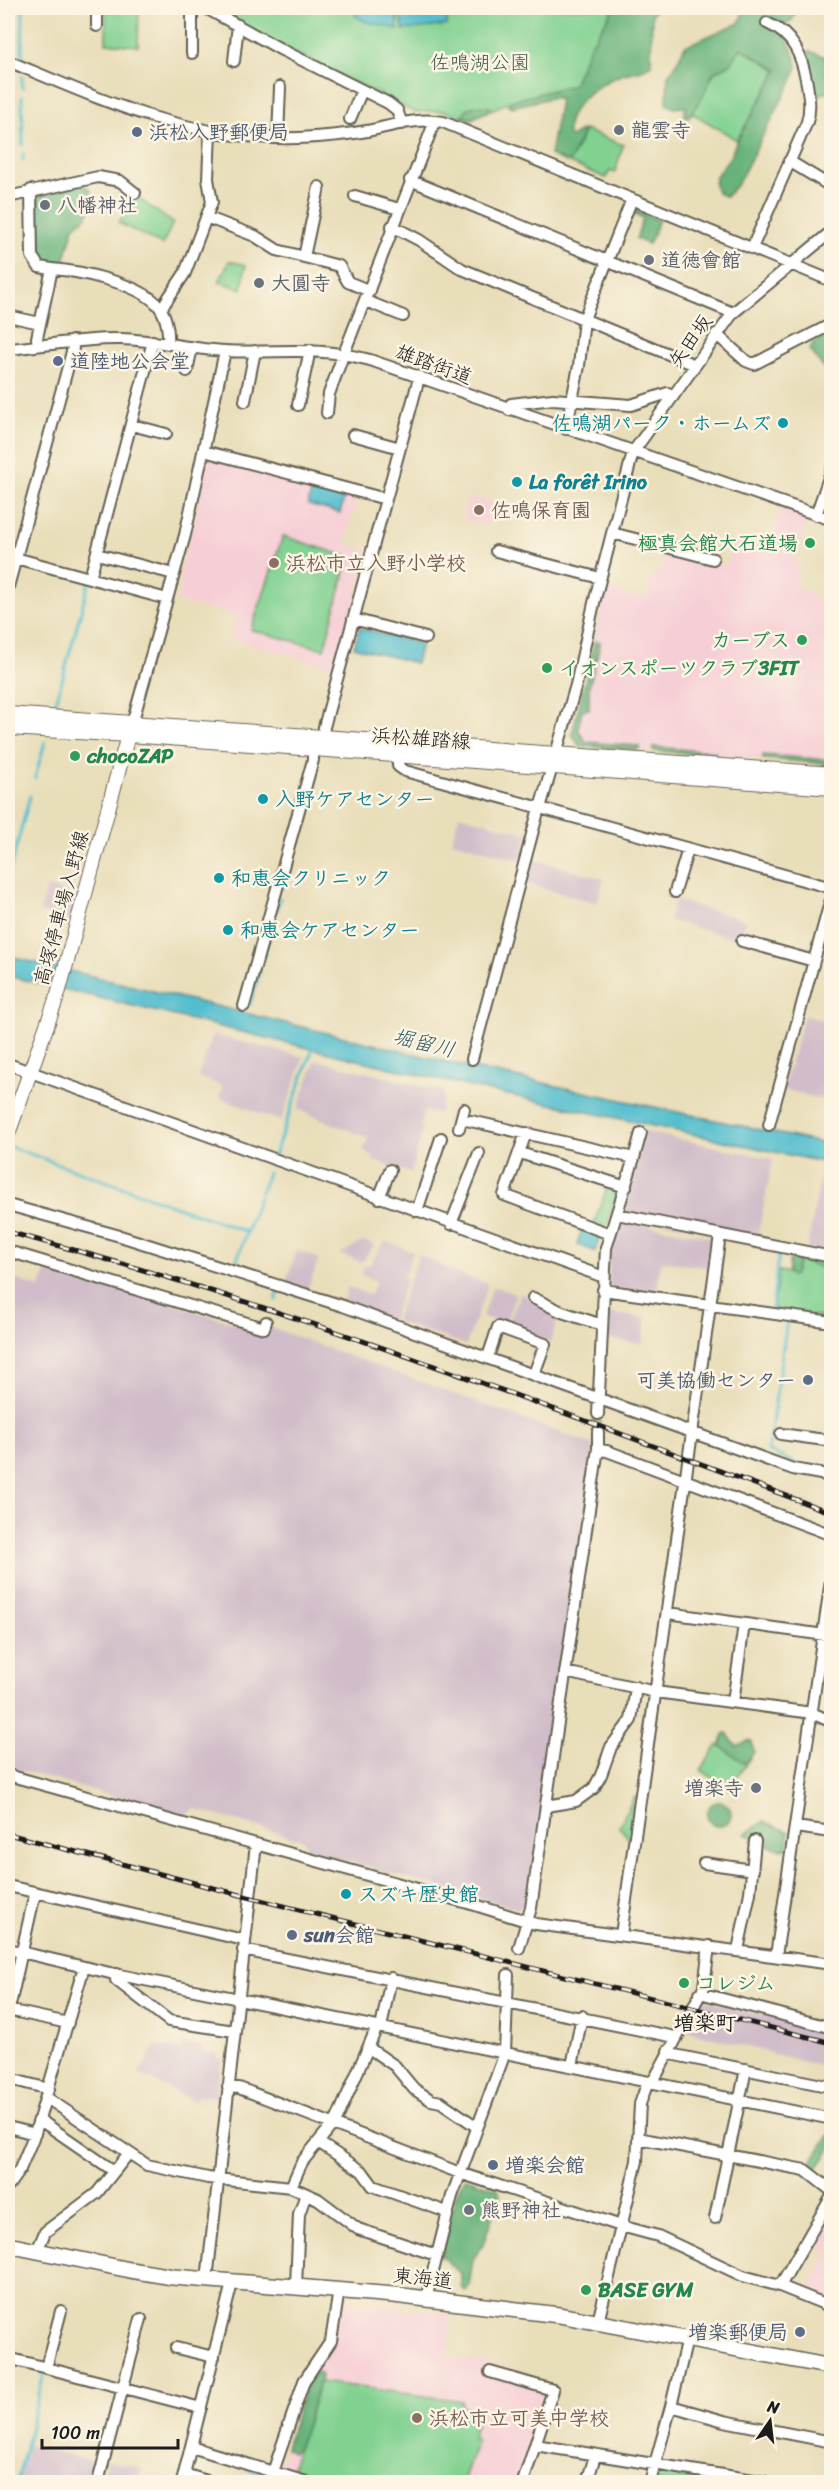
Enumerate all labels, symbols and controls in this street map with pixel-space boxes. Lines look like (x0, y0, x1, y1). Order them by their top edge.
park label: 佐鳴湖公園 (430, 45, 530, 80)
place label: 龍雲寺 (631, 113, 691, 148)
place label: 浜松入野郵便局 (149, 115, 289, 150)
marker: 龍雲寺 (612, 123, 626, 137)
marker: 浜松入野郵便局 (130, 125, 144, 139)
place label: 八幡神社 (57, 188, 137, 223)
marker: 八幡神社 (38, 198, 52, 212)
place label: 道徳會館 (661, 243, 741, 278)
marker: 道徳會館 (642, 253, 656, 267)
place label: 大圓寺 (271, 266, 331, 301)
marker: 大圓寺 (252, 276, 266, 290)
street label: 矢田坂 (659, 307, 722, 376)
street label: 雄踏街道 (390, 334, 477, 395)
place label: 道陸地公会堂 (70, 344, 190, 379)
marker: 道陸地公会堂 (51, 354, 65, 368)
place label: 佐鳴湖パーク・ホームズ (552, 406, 771, 441)
marker: 佐鳴湖パーク・ホームズ (776, 416, 790, 430)
place label: La forêt Irino (529, 465, 648, 500)
marker: La forêt Irino (510, 475, 524, 489)
place label: 佐鳴保育園 (491, 493, 591, 528)
marker: 佐鳴保育園 (472, 503, 486, 517)
place label: 極真会館大石道場 (638, 526, 798, 561)
marker: 極真会館大石道場 (803, 536, 817, 550)
place label: 浜松市立入野小学校 (286, 546, 466, 581)
marker: 浜松市立入野小学校 (267, 556, 281, 570)
place label: カーブス (711, 623, 790, 658)
marker: カーブス (795, 633, 809, 647)
place label: イオンスポーツクラブ3FIT (559, 651, 800, 686)
marker: イオンスポーツクラブ3FIT (540, 661, 554, 675)
street label: 浜松雄踏線 (370, 718, 472, 759)
place label: chocoZAP (86, 739, 174, 774)
marker: chocoZAP (68, 749, 82, 763)
place label: 入野ケアセンター (275, 782, 435, 817)
marker: 入野ケアセンター (256, 792, 270, 806)
street label: 高塚停車場入野線 (24, 826, 99, 990)
place label: 和恵会クリニック (231, 861, 391, 896)
marker: 和恵会クリニック (212, 871, 226, 885)
place label: 和恵会ケアセンター (240, 913, 420, 948)
marker: 和恵会ケアセンター (221, 923, 235, 937)
water label: 堀留川 (389, 1017, 459, 1069)
place label: 可美協働センター (636, 1363, 796, 1398)
marker: 可美協働センター (801, 1373, 815, 1387)
place label: 増楽寺 (684, 1771, 744, 1806)
marker: 増楽寺 (749, 1781, 763, 1795)
place label: スズキ歴史館 (358, 1877, 479, 1912)
marker: スズキ歴史館 (339, 1887, 353, 1901)
place label: sun会館 (303, 1918, 375, 1953)
marker: sun会館 (285, 1928, 299, 1942)
place label: コレジム (696, 1966, 776, 2001)
marker: コレジム (677, 1976, 691, 1990)
district label: 増楽町 (674, 2004, 737, 2042)
place label: 増楽会館 (505, 2148, 585, 2183)
marker: 増楽会館 (486, 2158, 500, 2172)
place label: 熊野神社 (481, 2193, 561, 2228)
marker: 熊野神社 (462, 2203, 476, 2217)
street label: 東海道 (391, 2258, 455, 2299)
place label: BASE GYM (598, 2273, 694, 2308)
marker: BASE GYM (579, 2283, 593, 2297)
place label: 増楽郵便局 (688, 2315, 788, 2350)
marker: 増楽郵便局 (793, 2325, 807, 2339)
north arrow (740, 2391, 800, 2451)
text: N (764, 2391, 783, 2423)
place label: 浜松市立可美中学校 (429, 2401, 609, 2436)
marker: 浜松市立可美中学校 (410, 2411, 424, 2425)
scale bar (42, 2412, 178, 2450)
text: 100 m (51, 2417, 100, 2449)

